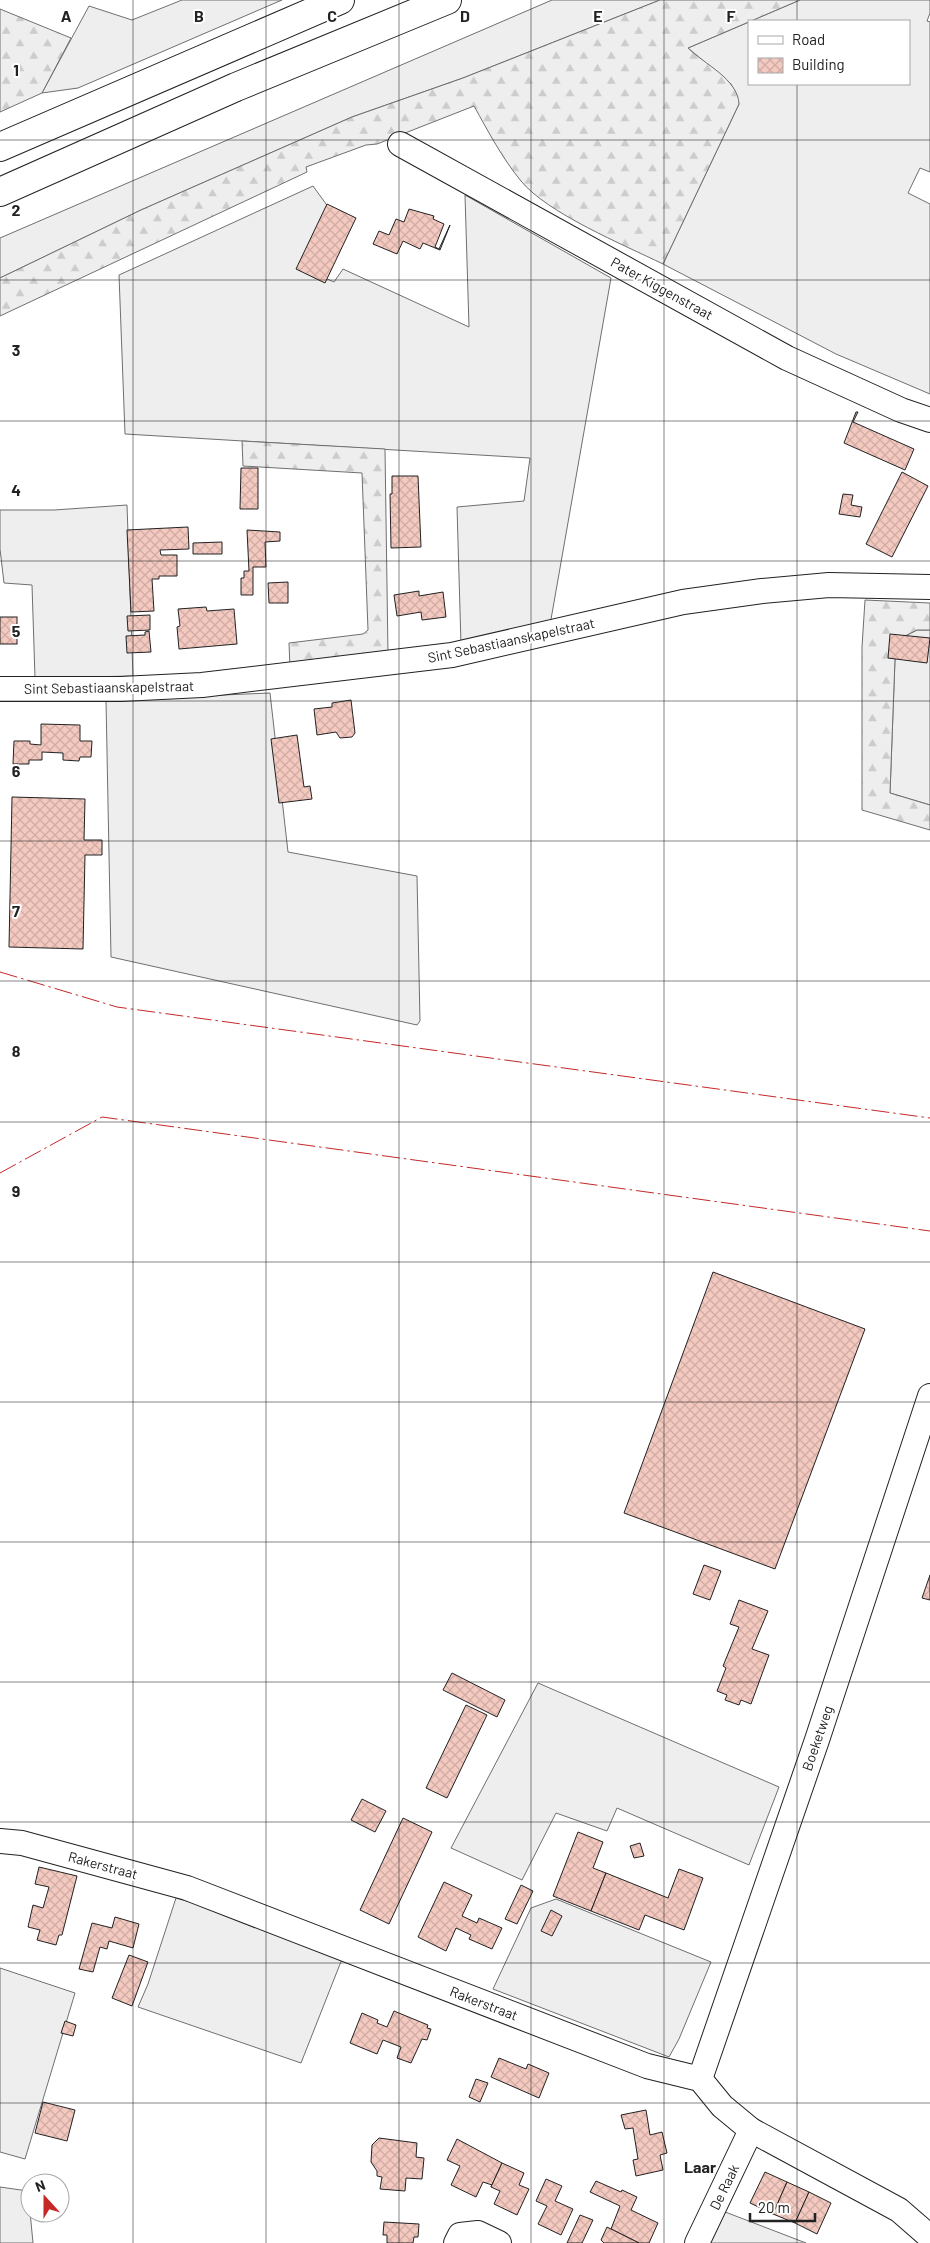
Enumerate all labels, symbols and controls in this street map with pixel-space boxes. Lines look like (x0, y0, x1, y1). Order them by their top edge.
text: A (61, 6, 72, 25)
text: B (194, 6, 204, 25)
text: C (327, 6, 337, 25)
text: D (460, 6, 470, 25)
text: E (593, 6, 603, 25)
text: F (727, 6, 736, 25)
legend (748, 20, 910, 85)
text: Road (792, 30, 825, 48)
text: Building (792, 55, 845, 73)
text: 1 (13, 60, 19, 79)
text: 2 (12, 200, 21, 219)
street label: Pater Kiggenstraat (608, 253, 716, 323)
text: 3 (12, 340, 20, 359)
text: 4 (11, 480, 21, 499)
street label: Sint Sebastiaanskapelstraat (426, 614, 596, 666)
text: 5 (12, 621, 21, 640)
street label: Sint Sebastiaanskapelstraat (24, 677, 194, 697)
text: 6 (12, 761, 21, 780)
text: 7 (12, 901, 20, 920)
text: 8 (12, 1041, 21, 1060)
text: 9 (12, 1181, 20, 1200)
street label: Boeketweg (798, 1703, 836, 1773)
street label: Rakerstraat (66, 1848, 140, 1882)
street label: Rakerstraat (448, 1982, 520, 2024)
district label: Laar (684, 2157, 716, 2176)
street label: De Raak (706, 2161, 742, 2213)
north arrow (20, 2173, 70, 2223)
text: N (33, 2176, 48, 2195)
scale bar (750, 2190, 815, 2222)
text: 20 m (758, 2198, 790, 2216)

